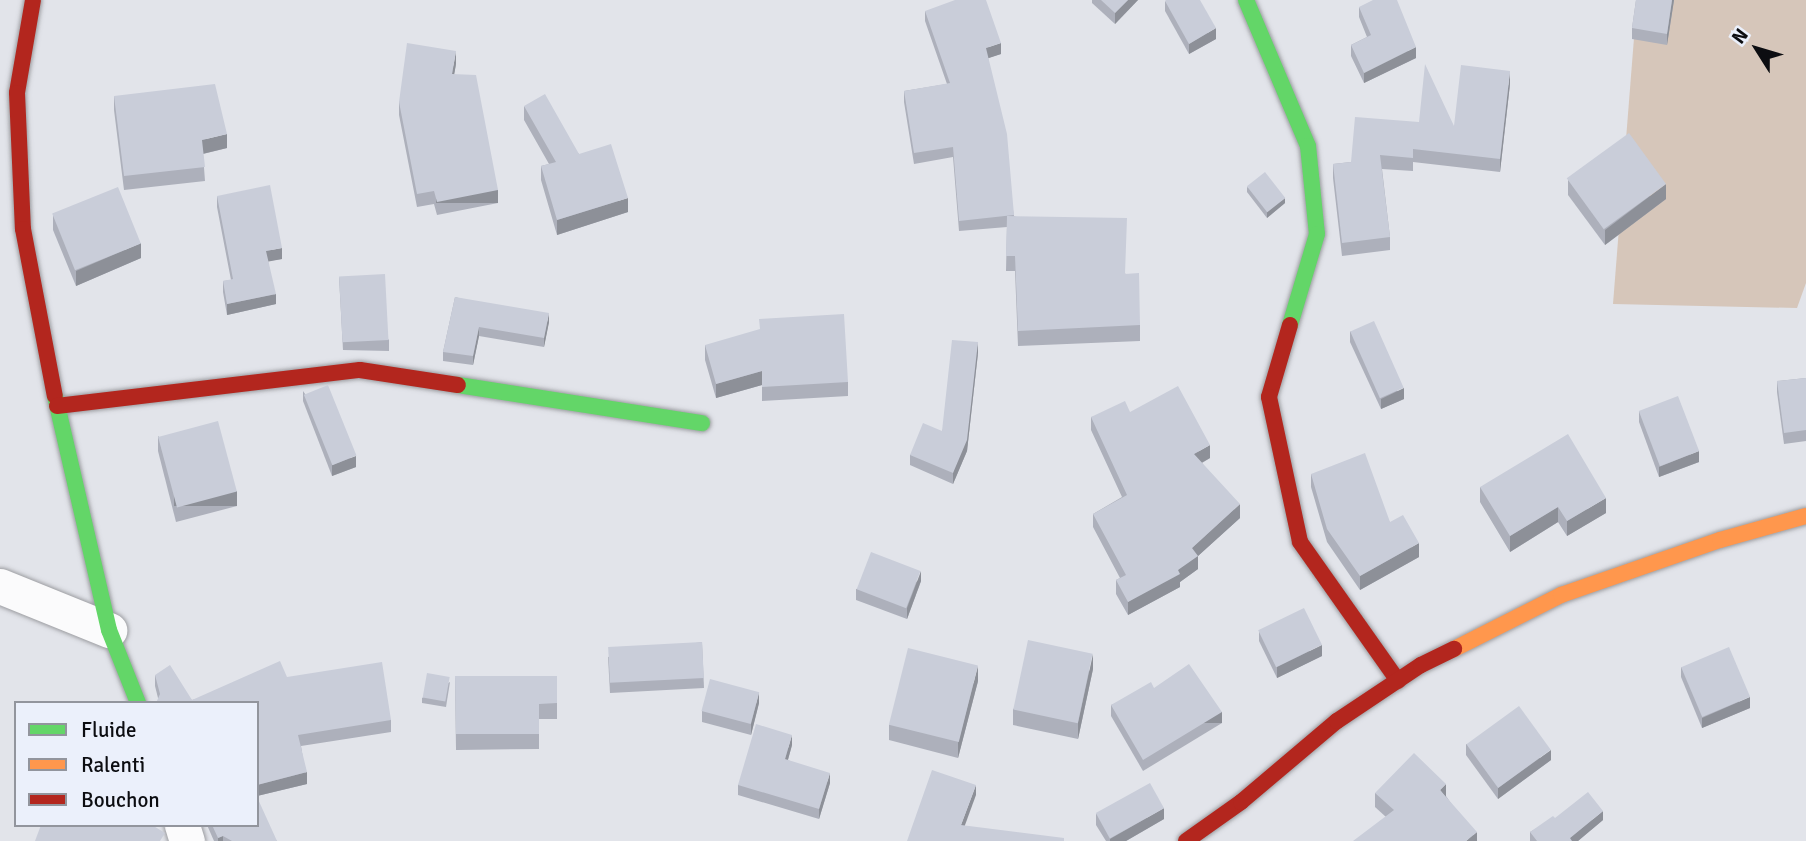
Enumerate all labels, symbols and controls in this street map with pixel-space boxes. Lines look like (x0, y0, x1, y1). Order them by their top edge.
north arrow (1722, 14, 1792, 84)
text: N (1727, 24, 1754, 49)
legend (14, 701, 259, 827)
text: Fluide (81, 717, 137, 743)
text: Ralenti (81, 752, 145, 778)
text: Bouchon (81, 787, 160, 813)

